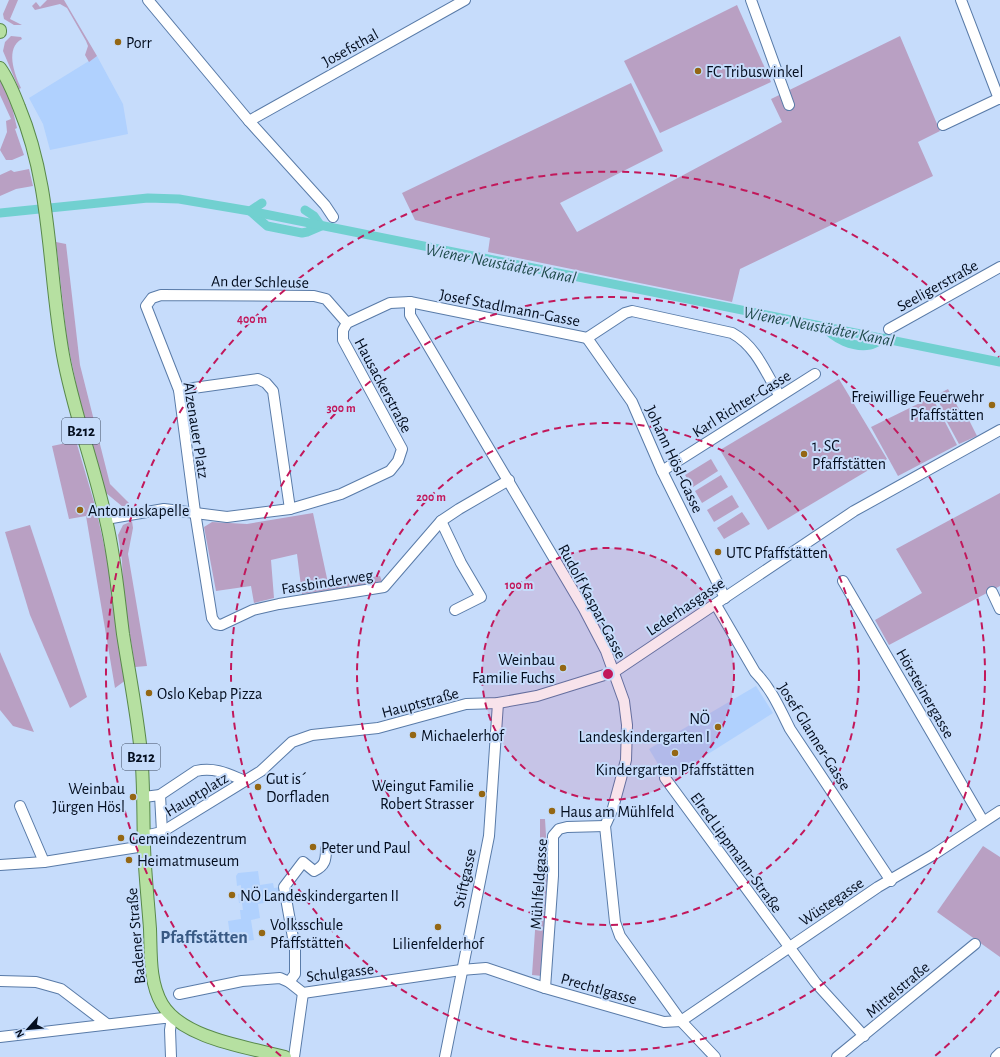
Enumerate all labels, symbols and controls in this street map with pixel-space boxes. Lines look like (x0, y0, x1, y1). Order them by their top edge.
street label: Josefsthal (320, 26, 381, 70)
place label: Porr (126, 35, 153, 51)
marker: Porr (113, 37, 123, 47)
place label: FC Tribuswinkel (706, 64, 803, 80)
marker: FC Tribuswinkel (693, 66, 703, 76)
water label: Wiener Neustädter Kanal (424, 241, 578, 286)
street label: Seeligerstraße (894, 257, 981, 315)
street label: An der Schleuse (211, 273, 309, 291)
street label: Josef Stadlmann-Gasse (438, 286, 581, 329)
water label: Wiener Neustädter Kanal (742, 304, 896, 349)
text: 400 m (237, 313, 267, 325)
street label: Hausackerstraße (351, 335, 415, 436)
street label: Karl Richter-Gasse (690, 367, 794, 440)
street label: Alzenauer Platz (181, 381, 212, 480)
place label: Freiwillige Feuerwehr Pfaffstätten (851, 389, 985, 423)
marker: Freiwillige Feuerwehr Pfaffstätten (987, 400, 997, 410)
text: 300 m (326, 402, 356, 414)
street label: Johann Hösl-Gasse (642, 403, 706, 516)
road number: B212 (62, 418, 100, 444)
place label: 1. SC Pfaffstätten (812, 438, 886, 472)
marker: 1. SC Pfaffstätten (799, 449, 809, 459)
text: 200 m (416, 491, 446, 503)
place label: Antoniuskapelle (88, 503, 189, 519)
marker: Antoniuskapelle (75, 505, 85, 515)
street label: Rudolf Kaspar-Gasse (555, 542, 629, 661)
place label: UTC Pfaffstätten (726, 545, 828, 561)
marker: UTC Pfaffstätten (713, 547, 723, 557)
street label: Fassbinderweg (280, 567, 374, 597)
street label: Lederhasgasse (644, 575, 728, 639)
text: 100 m (505, 579, 533, 591)
street label: Hörsteinergasse (893, 646, 957, 741)
place label: Weinbau Familie Fuchs (472, 652, 555, 686)
marker: Weinbau Familie Fuchs (558, 663, 568, 673)
centre of rings (601, 667, 615, 681)
street label: Josef Glanner-Gasse (775, 680, 854, 793)
street label: Hauptstraße (380, 685, 461, 721)
place label: Oslo Kebap Pizza (157, 686, 262, 702)
marker: Oslo Kebap Pizza (144, 688, 154, 698)
place label: NÖ Landeskindergarten I (579, 709, 710, 745)
marker: NÖ Landeskindergarten I (713, 722, 723, 732)
place label: Michaelerhof (421, 728, 505, 744)
marker: Michaelerhof (408, 730, 418, 740)
road number: B212 (122, 744, 160, 770)
marker: Kindergarten Pfaffstätten (670, 748, 680, 758)
place label: Kindergarten Pfaffstätten (596, 762, 754, 778)
street label: Hauptplatz (162, 770, 231, 820)
place label: Gut is´ Dorfladen (266, 771, 330, 805)
place label: Weingut Familie Robert Strasser (372, 778, 475, 812)
place label: Weinbau Jürgen Hösl (53, 781, 125, 815)
marker: Gut is´ Dorfladen (253, 782, 263, 792)
marker: Weingut Familie Robert Strasser (477, 789, 487, 799)
street label: Elred Lippmann-Straße (687, 789, 785, 916)
marker: Weinbau Jürgen Hösl (128, 792, 138, 802)
place label: Haus am Mühlfeld (560, 804, 674, 820)
marker: Haus am Mühlfeld (547, 806, 557, 816)
place label: Gemeindezentrum (129, 831, 247, 847)
marker: Gemeindezentrum (116, 833, 126, 843)
street label: Mühlfeldgasse (528, 838, 550, 930)
place label: Peter und Paul (321, 840, 411, 856)
marker: Peter und Paul (308, 842, 318, 852)
street label: Stiftgasse (451, 847, 479, 909)
place label: Heimatmuseum (137, 853, 239, 869)
marker: Heimatmuseum (124, 855, 134, 865)
street label: Wüstegasse (796, 875, 867, 929)
place label: NÖ Landeskindergarten II (240, 886, 399, 904)
street label: Badener Straße (124, 887, 148, 985)
marker: NÖ Landeskindergarten II (227, 890, 237, 900)
place label: Volksschule Pfaffstätten (270, 917, 344, 951)
marker: Lilienfelderhof (433, 922, 443, 932)
marker: Volksschule Pfaffstätten (257, 928, 267, 938)
district label: Pfaffstätten (160, 929, 248, 947)
place label: Lilienfelderhof (392, 936, 485, 952)
street label: Mittelstraße (863, 959, 932, 1021)
street label: Schulgasse (305, 961, 375, 985)
street label: Prechtlgasse (559, 970, 639, 1007)
north arrow (8, 1009, 48, 1049)
text: N (13, 1027, 26, 1039)

